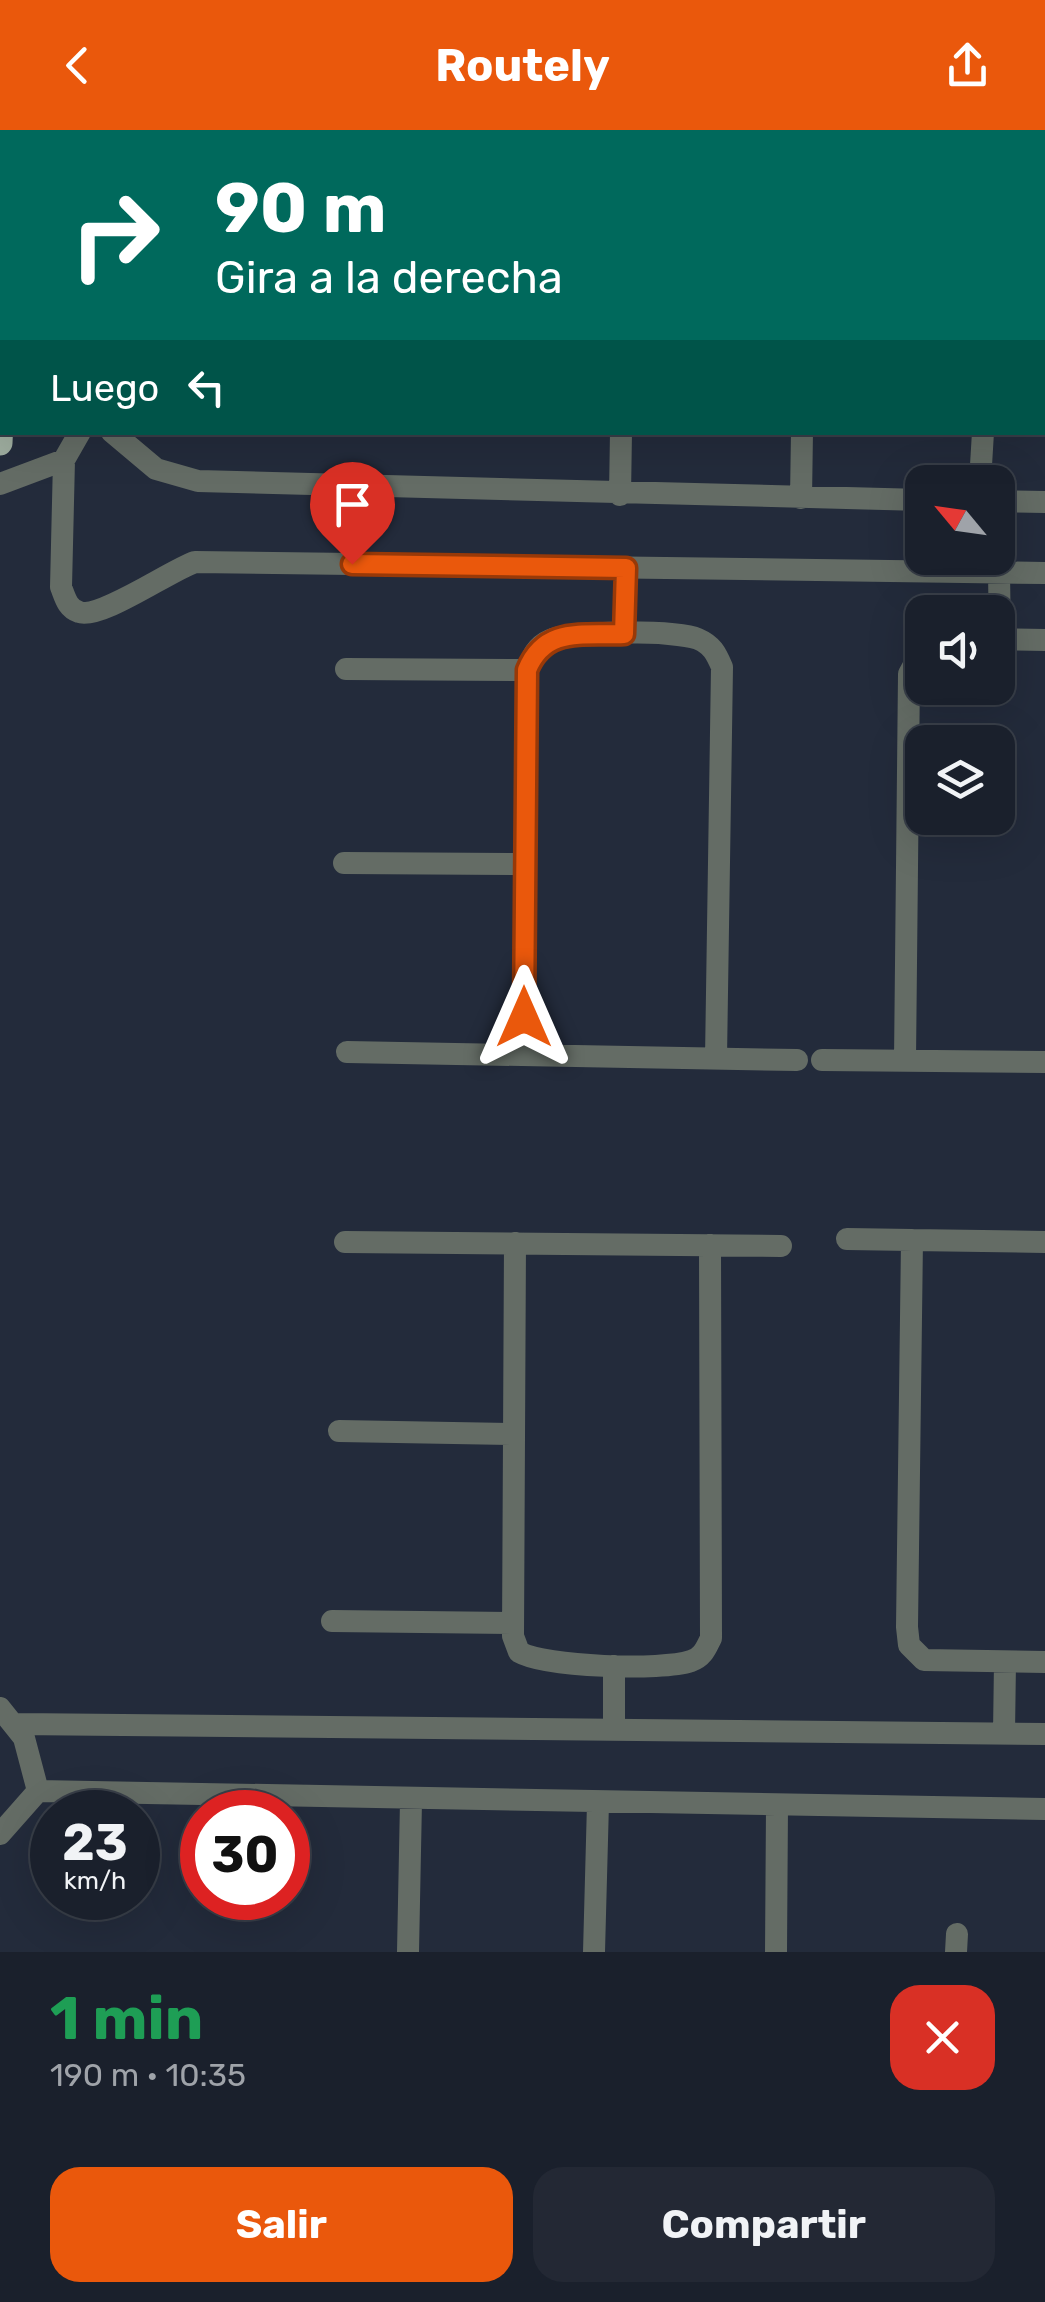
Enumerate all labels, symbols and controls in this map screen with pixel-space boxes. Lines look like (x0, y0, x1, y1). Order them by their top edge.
icon: back (50, 38, 105, 93)
icon: share (940, 38, 995, 93)
text: Routely (435, 39, 610, 92)
text: 90 m (215, 167, 387, 250)
icon: right (50, 170, 180, 300)
text: Gira a la derecha (215, 251, 563, 304)
icon: left (179, 360, 234, 415)
text: Luego (50, 365, 159, 411)
pin (310, 462, 395, 565)
north arrow (905, 465, 1015, 575)
map controls (905, 465, 1015, 835)
icon: arrive (325, 477, 380, 532)
button: sound (905, 595, 1015, 705)
button: layers (905, 725, 1015, 835)
position arrow (472, 965, 576, 1069)
speed limit sign: 30 (180, 1790, 310, 1920)
text: 23 (62, 1813, 128, 1873)
text: km/h (64, 1866, 126, 1895)
text: 1 min (50, 1983, 203, 2054)
button: close (890, 1985, 995, 2090)
text: 190 m · 10:35 (50, 2056, 246, 2094)
button: Salir (50, 2167, 513, 2282)
button: Compartir (533, 2167, 995, 2282)

